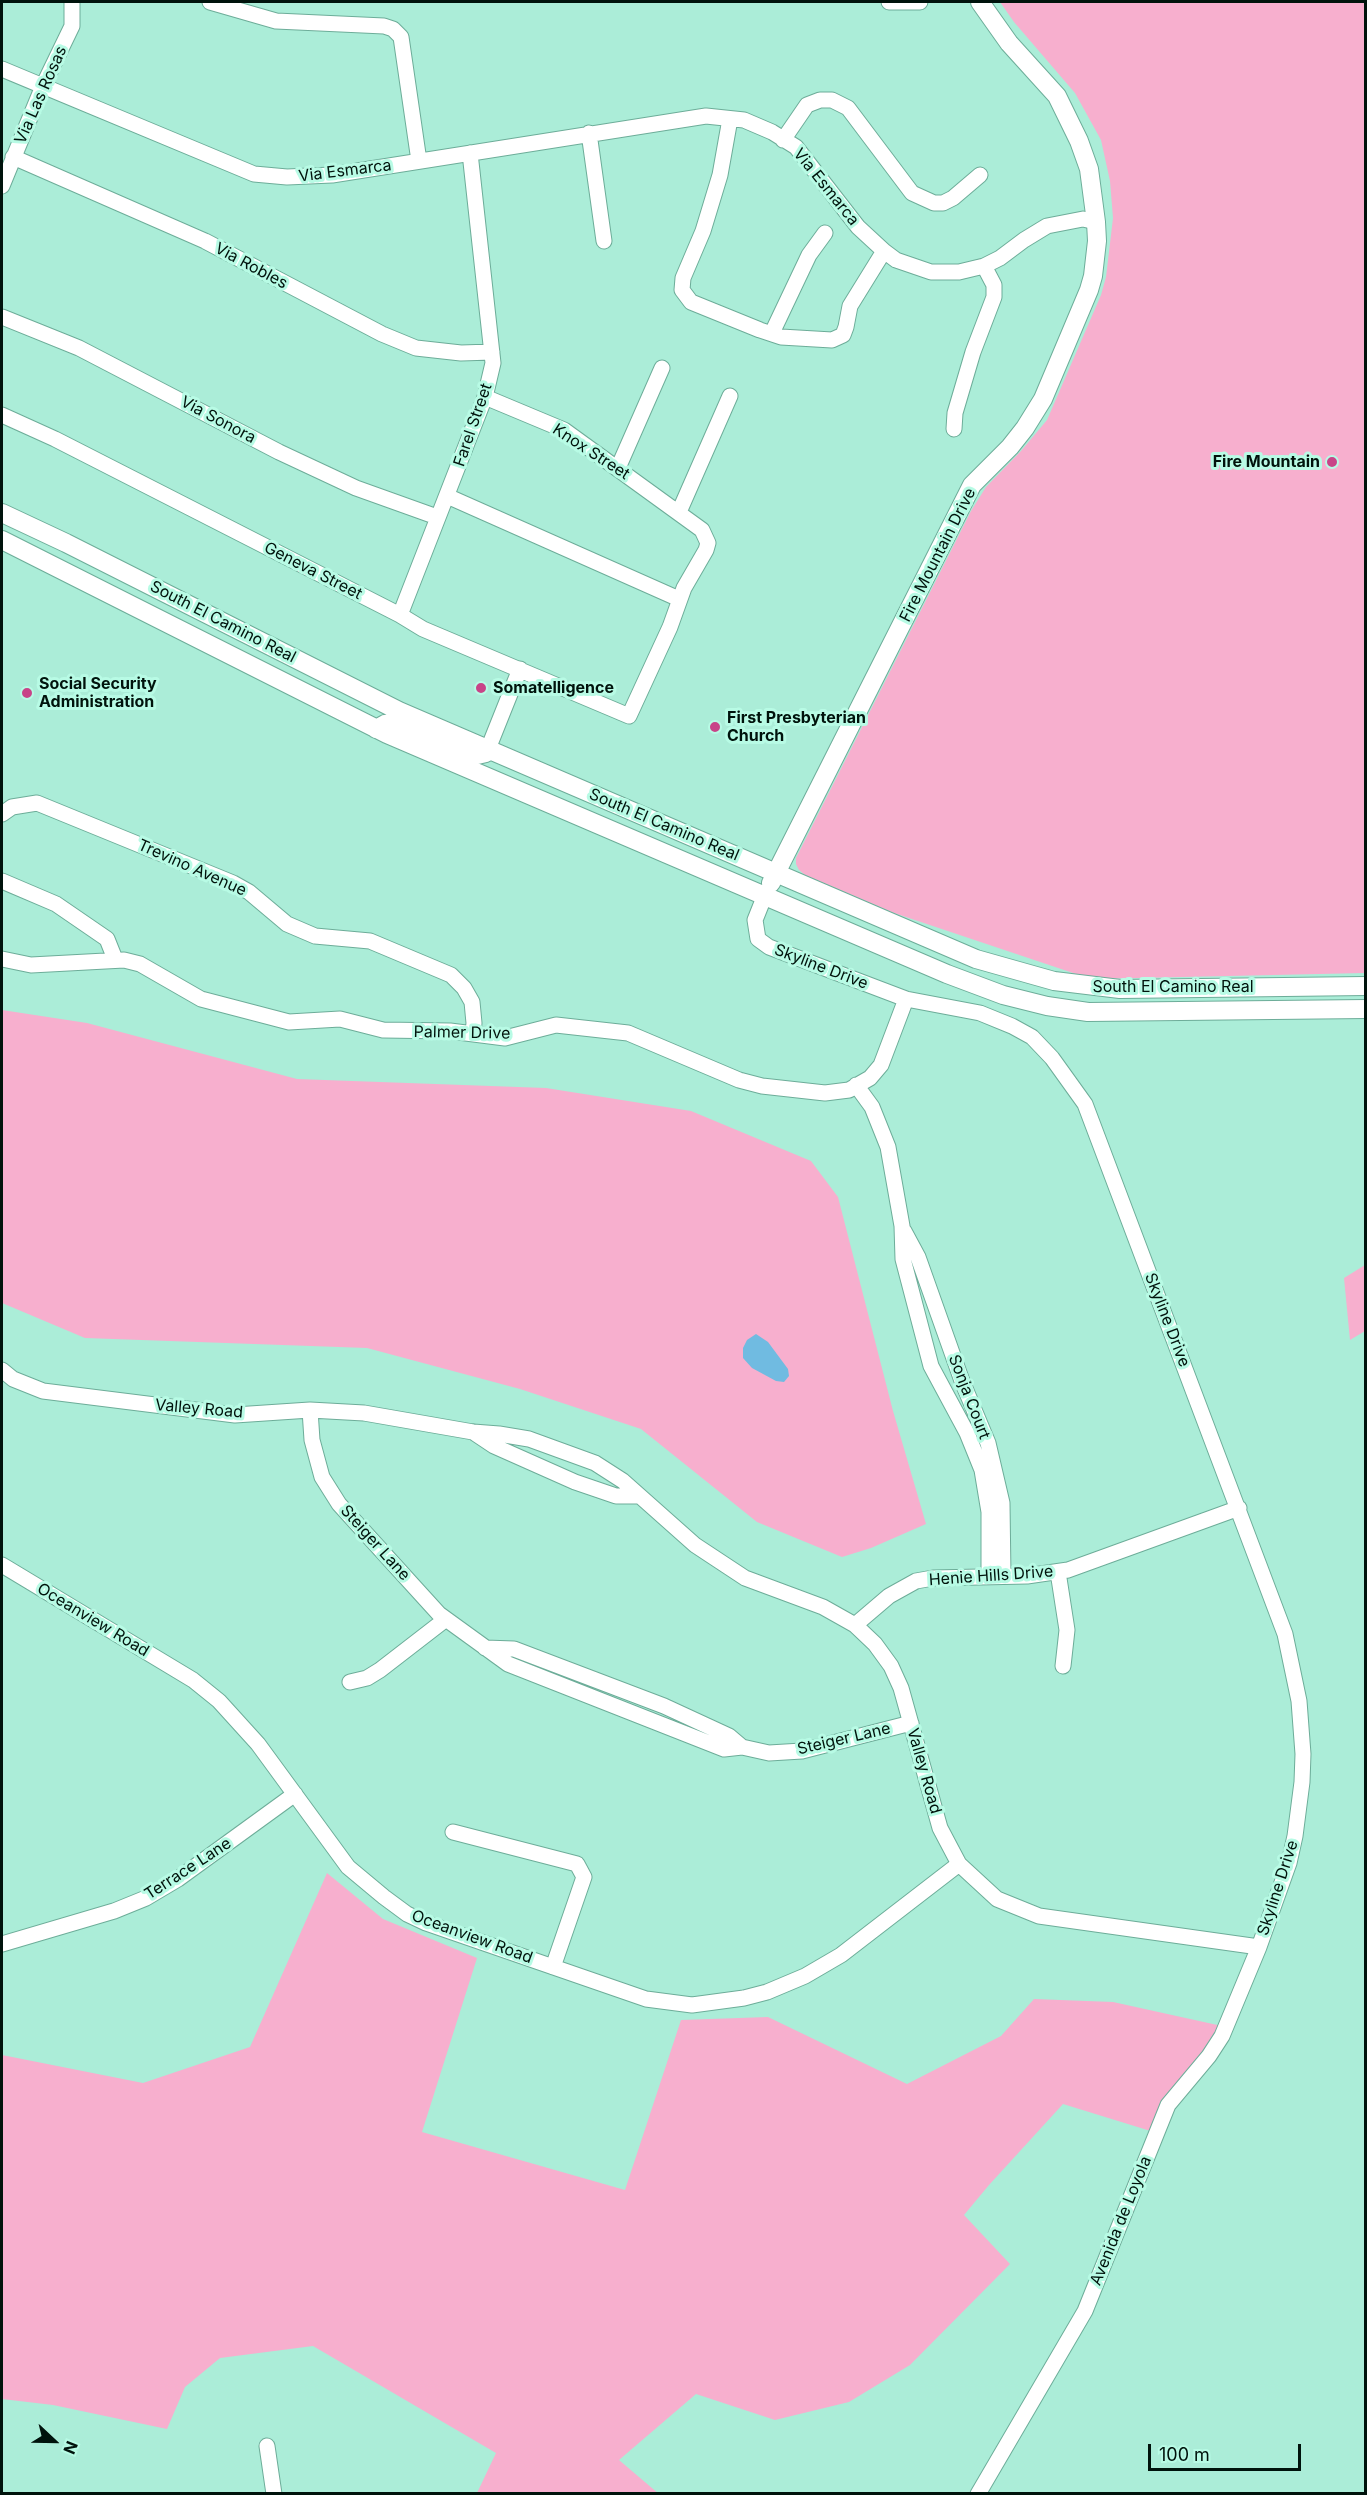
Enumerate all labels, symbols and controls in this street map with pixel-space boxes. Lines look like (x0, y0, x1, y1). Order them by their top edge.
street label: Via Las Rosas (11, 43, 71, 147)
street label: Via Esmarca (789, 145, 863, 229)
street label: Via Esmarca (297, 156, 393, 186)
street label: Via Robles (211, 239, 291, 293)
street label: Farel Street (450, 381, 496, 469)
street label: Via Sonora (177, 392, 259, 448)
street label: Knox Street (549, 420, 633, 484)
place label: Fire Mountain (1213, 452, 1320, 472)
marker: Fire Mountain (1325, 455, 1339, 469)
street label: Fire Mountain Drive (896, 485, 980, 625)
street label: Geneva Street (261, 538, 365, 604)
street label: South El Camino Real (147, 577, 299, 667)
place label: Social Security Administration (39, 674, 157, 712)
place label: Somatelligence (493, 678, 614, 698)
marker: Somatelligence (474, 681, 488, 695)
marker: Social Security Administration (20, 686, 34, 700)
place label: First Presbyterian Church (727, 708, 866, 746)
marker: First Presbyterian Church (708, 720, 722, 734)
street label: South El Camino Real (586, 785, 742, 865)
street label: Trevino Avenue (135, 835, 249, 901)
street label: Skyline Drive (771, 940, 871, 994)
street label: South El Camino Real (1092, 977, 1254, 997)
street label: Palmer Drive (414, 1023, 510, 1043)
street label: Skyline Drive (1140, 1270, 1194, 1370)
street label: Sonja Court (944, 1352, 994, 1442)
street label: Valley Road (154, 1396, 244, 1422)
street label: Steiger Lane (336, 1501, 414, 1585)
street label: Henie Hills Drive (928, 1562, 1054, 1590)
street label: Oceanview Road (34, 1579, 152, 1661)
street label: Steiger Lane (796, 1719, 892, 1759)
street label: Valley Road (903, 1726, 945, 1816)
street label: Terrace Lane (141, 1834, 235, 1904)
street label: Skyline Drive (1254, 1838, 1302, 1938)
street label: Oceanview Road (409, 1906, 535, 1968)
street label: Avenida de Loyola (1086, 2154, 1156, 2288)
north arrow (24, 2411, 84, 2471)
scale bar (1151, 2432, 1304, 2470)
text: N (59, 2438, 82, 2457)
text: 100 m (1159, 2444, 1210, 2465)

